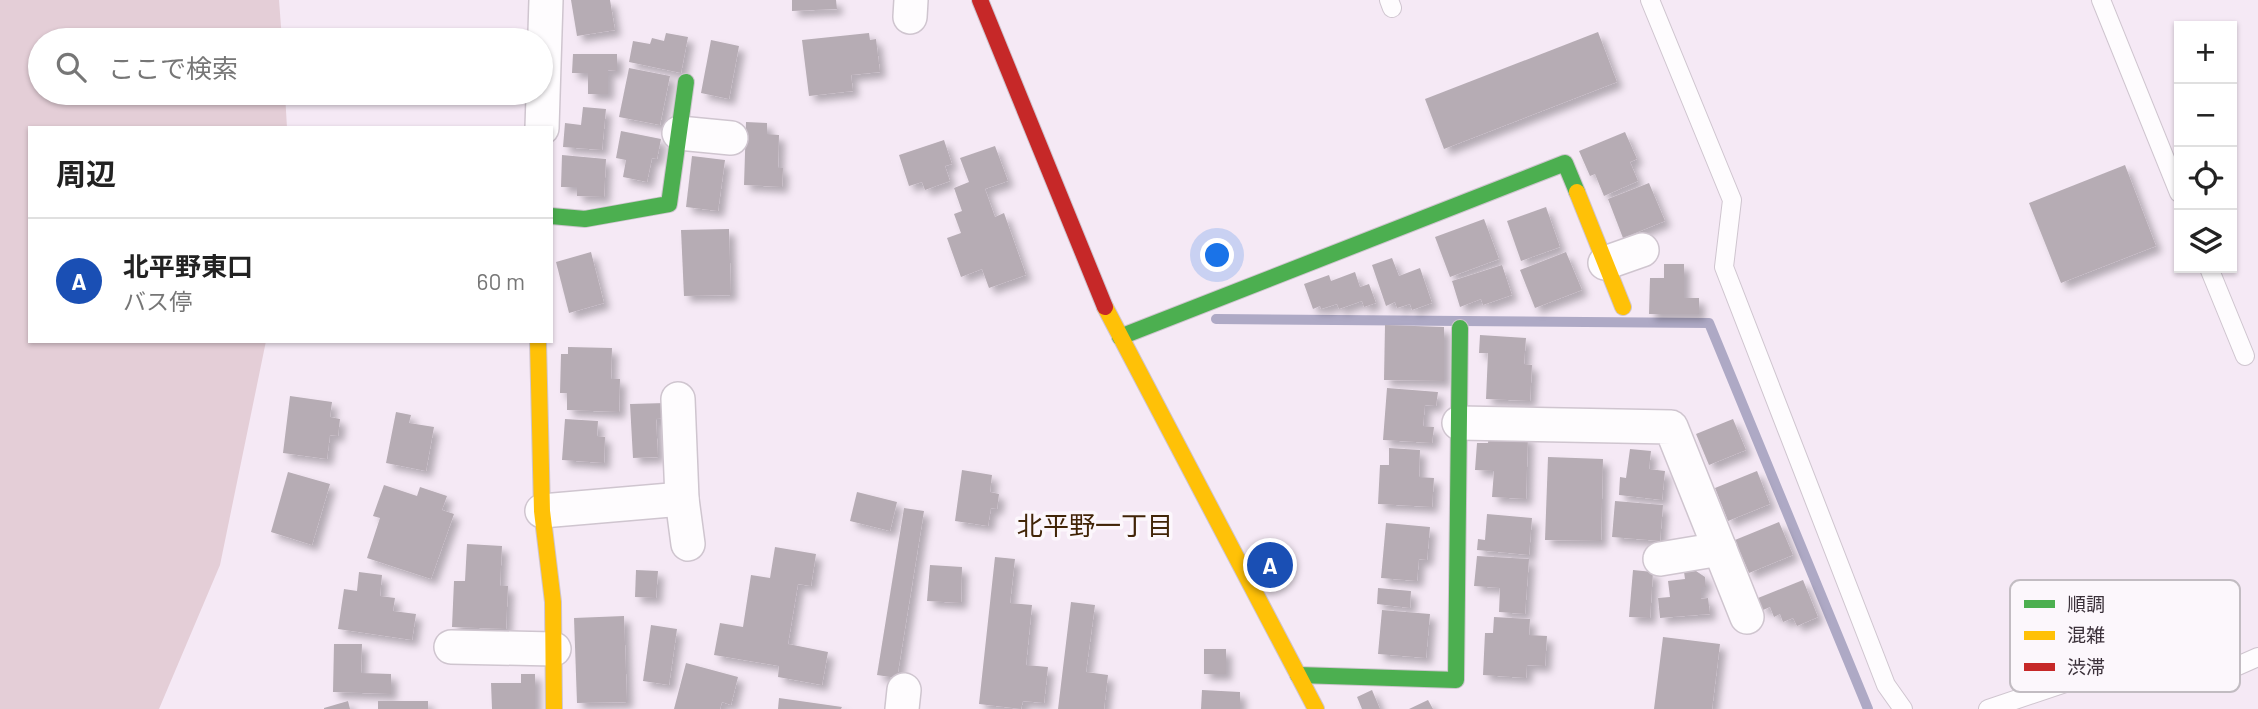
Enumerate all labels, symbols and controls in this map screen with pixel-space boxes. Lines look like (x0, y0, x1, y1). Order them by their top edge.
map controls (2174, 21, 2237, 273)
button: + (2174, 21, 2237, 84)
search box (28, 28, 553, 105)
icon: search (52, 48, 90, 86)
text: ここで検索 (108, 52, 238, 83)
button: − (2174, 84, 2237, 147)
button: locate (2174, 147, 2237, 210)
text: 周辺 (56, 155, 116, 191)
button: layers (2174, 210, 2237, 273)
your location (1200, 238, 1234, 272)
text: 北平野東口 (123, 250, 253, 281)
text: A (71, 267, 87, 295)
text: 60 m (477, 267, 525, 295)
text: バス停 (123, 287, 192, 315)
district label: 北平野一丁目 (1017, 509, 1173, 540)
pin: A (1247, 539, 1293, 591)
legend (2010, 580, 2240, 692)
text: 順調 (2067, 592, 2105, 615)
text: 混雑 (2067, 623, 2105, 646)
text: 渋滞 (2067, 655, 2105, 678)

